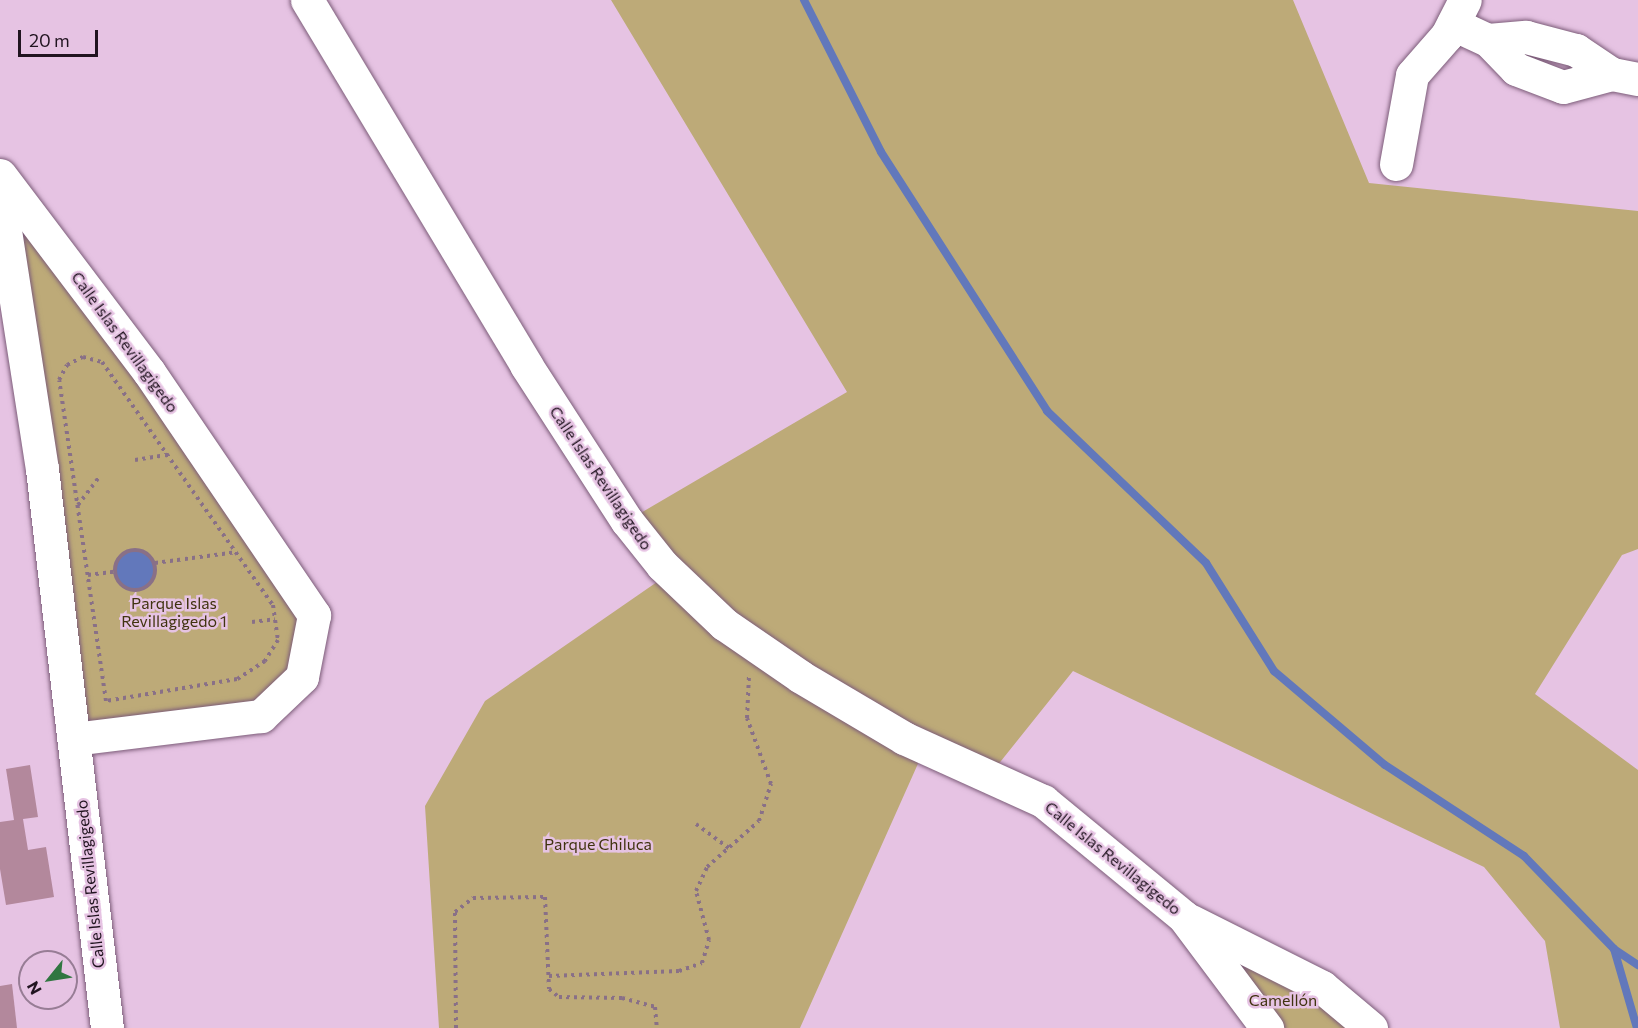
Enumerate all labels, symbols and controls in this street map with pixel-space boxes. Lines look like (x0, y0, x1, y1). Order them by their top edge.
scale bar (21, 18, 100, 56)
text: 20 m (29, 29, 70, 51)
street label: Calle Islas Revillagigedo (67, 268, 183, 416)
street label: Calle Islas Revillagigedo (546, 402, 656, 554)
park label: Parque Islas Revillagigedo 1 (121, 593, 227, 631)
street label: Calle Islas Revillagigedo (1041, 797, 1185, 919)
street label: Calle Islas Revillagigedo (72, 799, 108, 969)
park label: Parque Chiluca (544, 834, 652, 854)
north arrow (18, 950, 78, 1010)
text: N (22, 978, 45, 998)
park label: Camellón (1249, 990, 1317, 1010)

